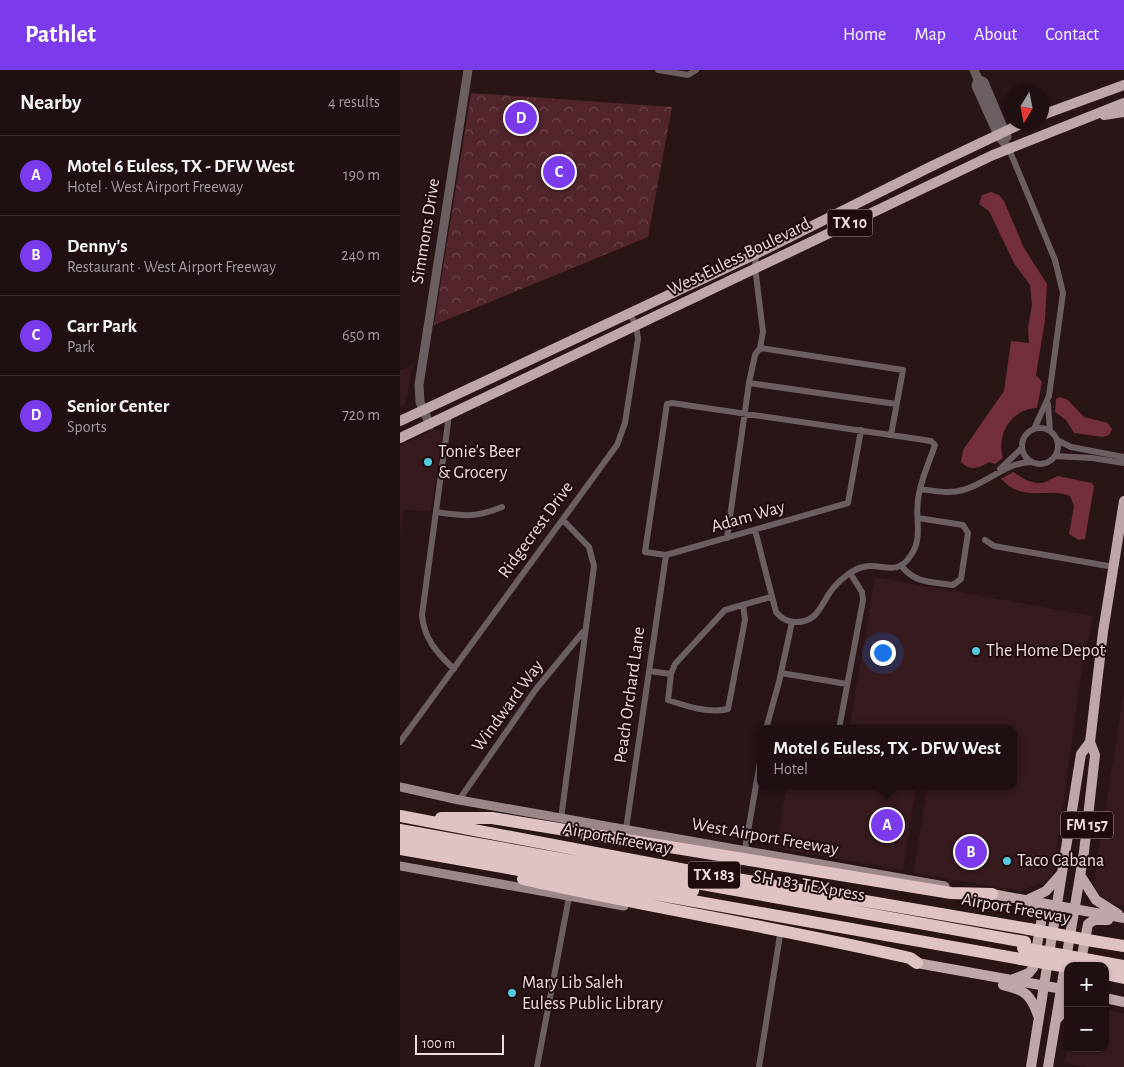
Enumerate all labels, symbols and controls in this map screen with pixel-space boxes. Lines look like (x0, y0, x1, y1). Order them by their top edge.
text: Pathlet (25, 23, 96, 47)
text: Home (843, 26, 886, 44)
text: Map (914, 26, 946, 44)
text: About (974, 26, 1017, 44)
text: Contact (1045, 26, 1099, 44)
north arrow (1004, 85, 1049, 130)
text: Nearby (20, 92, 81, 113)
text: 4 results (328, 94, 380, 110)
pin: D (505, 99, 537, 137)
pin: C (543, 153, 575, 191)
text: Motel 6 Euless, TX - DFW West (67, 157, 294, 176)
text: A (31, 167, 41, 183)
text: 190 m (343, 167, 380, 183)
street label: Simmons Drive (409, 177, 443, 285)
text: Hotel · West Airport Freeway (67, 179, 243, 195)
road number: TX 10 (828, 210, 872, 237)
street label: West Euless Boulevard (665, 215, 813, 299)
text: Denny's (67, 237, 128, 256)
text: B (31, 247, 41, 263)
text: 240 m (341, 247, 380, 263)
text: Restaurant · West Airport Freeway (67, 259, 276, 275)
text: Carr Park (67, 317, 137, 336)
text: C (32, 327, 40, 343)
text: 650 m (342, 327, 380, 343)
text: Park (67, 339, 95, 355)
text: Senior Center (67, 397, 169, 416)
text: D (31, 407, 41, 423)
text: 720 m (342, 407, 380, 423)
text: Sports (67, 419, 107, 435)
place label: Tonie's Beer & Grocery (438, 443, 520, 482)
marker: Tonie's Beer & Grocery (422, 456, 434, 468)
street label: Ridgecrest Drive (495, 478, 577, 582)
street label: Adam Way (709, 498, 787, 536)
street label: Peach Orchard Lane (612, 626, 648, 764)
your location (870, 640, 896, 666)
place label: The Home Depot (986, 642, 1105, 660)
marker: The Home Depot (970, 645, 982, 657)
street label: Windward Way (469, 657, 547, 755)
popup (757, 725, 1017, 790)
text: Motel 6 Euless, TX - DFW West (773, 739, 1001, 758)
text: Hotel (773, 761, 808, 777)
pin: A (871, 806, 903, 844)
road number: FM 157 (1061, 812, 1113, 838)
street label: West Airport Freeway (690, 815, 840, 859)
street label: Airport Freeway (561, 820, 673, 858)
pin: B (955, 833, 987, 871)
place label: Taco Cabana (1017, 852, 1104, 870)
marker: Taco Cabana (1001, 855, 1013, 867)
road number: TX 183 (688, 862, 740, 888)
street label: SH 183 TEXpress (752, 867, 866, 905)
street label: Airport Freeway (960, 891, 1072, 927)
map controls (1064, 962, 1109, 1052)
button: + (1064, 962, 1109, 1007)
place label: Mary Lib Saleh Euless Public Library (522, 974, 663, 1013)
marker: Mary Lib Saleh Euless Public Library (506, 987, 518, 999)
button: − (1064, 1007, 1109, 1052)
scale bar (415, 1032, 504, 1055)
text: 100 m (422, 1037, 455, 1051)

